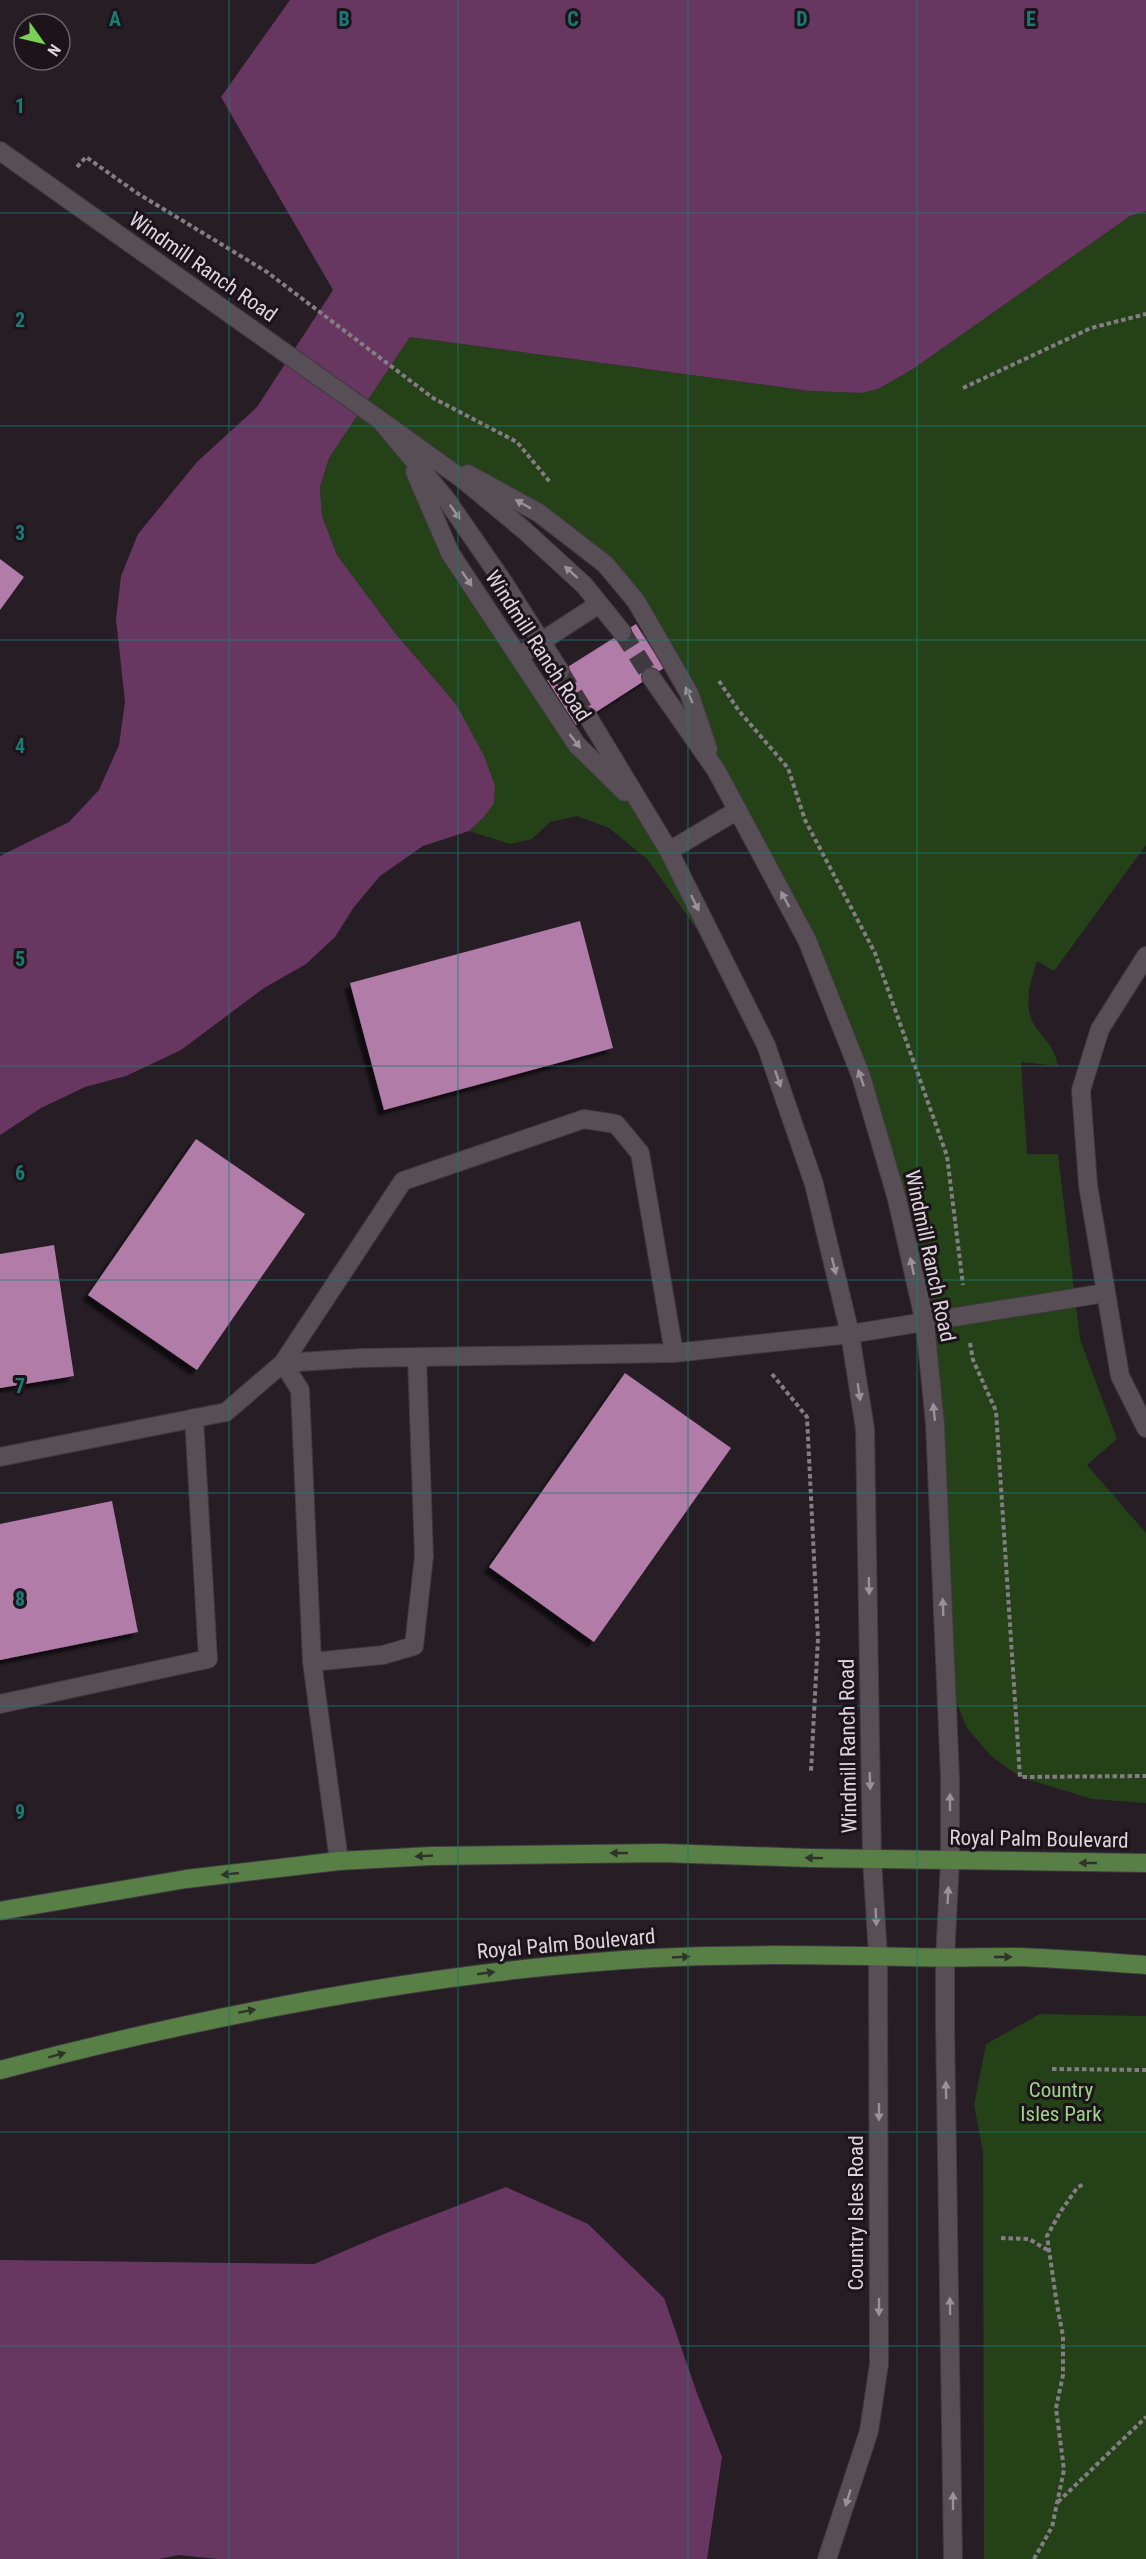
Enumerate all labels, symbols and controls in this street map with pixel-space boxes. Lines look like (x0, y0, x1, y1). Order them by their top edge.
text: A (109, 7, 121, 31)
text: B (338, 7, 350, 31)
text: C (567, 7, 579, 31)
text: D (796, 7, 808, 31)
text: E (1026, 7, 1036, 31)
north arrow (12, 12, 72, 72)
text: N (43, 41, 65, 59)
text: 1 (15, 94, 25, 118)
street label: Windmill Ranch Road (125, 207, 281, 327)
text: 2 (15, 308, 25, 332)
one-way arrow (515, 499, 532, 509)
one-way arrow (449, 504, 461, 520)
text: 3 (15, 521, 25, 545)
one-way arrow (563, 565, 578, 579)
street label: Windmill Ranch Road (480, 566, 596, 726)
one-way arrow (461, 571, 472, 587)
one-way arrow (684, 686, 694, 704)
text: 4 (15, 734, 25, 758)
one-way arrow (569, 734, 581, 749)
one-way arrow (780, 890, 790, 907)
one-way arrow (690, 895, 700, 912)
text: 5 (15, 947, 25, 971)
one-way arrow (856, 1069, 866, 1087)
one-way arrow (774, 1070, 783, 1088)
text: 6 (15, 1161, 25, 1185)
street label: Windmill Ranch Road (900, 1168, 960, 1344)
one-way arrow (829, 1257, 839, 1275)
one-way arrow (907, 1257, 916, 1276)
text: 7 (15, 1374, 25, 1398)
one-way arrow (855, 1382, 864, 1401)
one-way arrow (929, 1403, 939, 1422)
one-way arrow (864, 1577, 874, 1596)
text: 8 (15, 1587, 25, 1611)
one-way arrow (938, 1598, 947, 1617)
street label: Windmill Ranch Road (834, 1658, 862, 1834)
one-way arrow (866, 1772, 875, 1791)
one-way arrow (945, 1793, 955, 1812)
text: 9 (15, 1800, 25, 1824)
street label: Royal Palm Boulevard (949, 1825, 1129, 1853)
one-way arrow (609, 1848, 628, 1858)
one-way arrow (415, 1852, 434, 1861)
one-way arrow (804, 1853, 823, 1863)
one-way arrow (1078, 1858, 1097, 1868)
one-way arrow (220, 1869, 239, 1879)
one-way arrow (943, 1885, 952, 1904)
one-way arrow (871, 1908, 880, 1927)
street label: Royal Palm Boulevard (476, 1924, 656, 1964)
one-way arrow (994, 1952, 1013, 1962)
one-way arrow (671, 1953, 690, 1962)
one-way arrow (477, 1969, 496, 1978)
one-way arrow (237, 2006, 256, 2015)
one-way arrow (47, 2050, 66, 2060)
park label: Country Isles Park (1020, 2078, 1102, 2126)
one-way arrow (941, 2080, 950, 2099)
one-way arrow (874, 2102, 884, 2121)
street label: Country Isles Road (844, 2135, 868, 2291)
one-way arrow (945, 2296, 954, 2315)
one-way arrow (874, 2297, 884, 2316)
one-way arrow (843, 2489, 852, 2507)
one-way arrow (948, 2491, 958, 2510)

